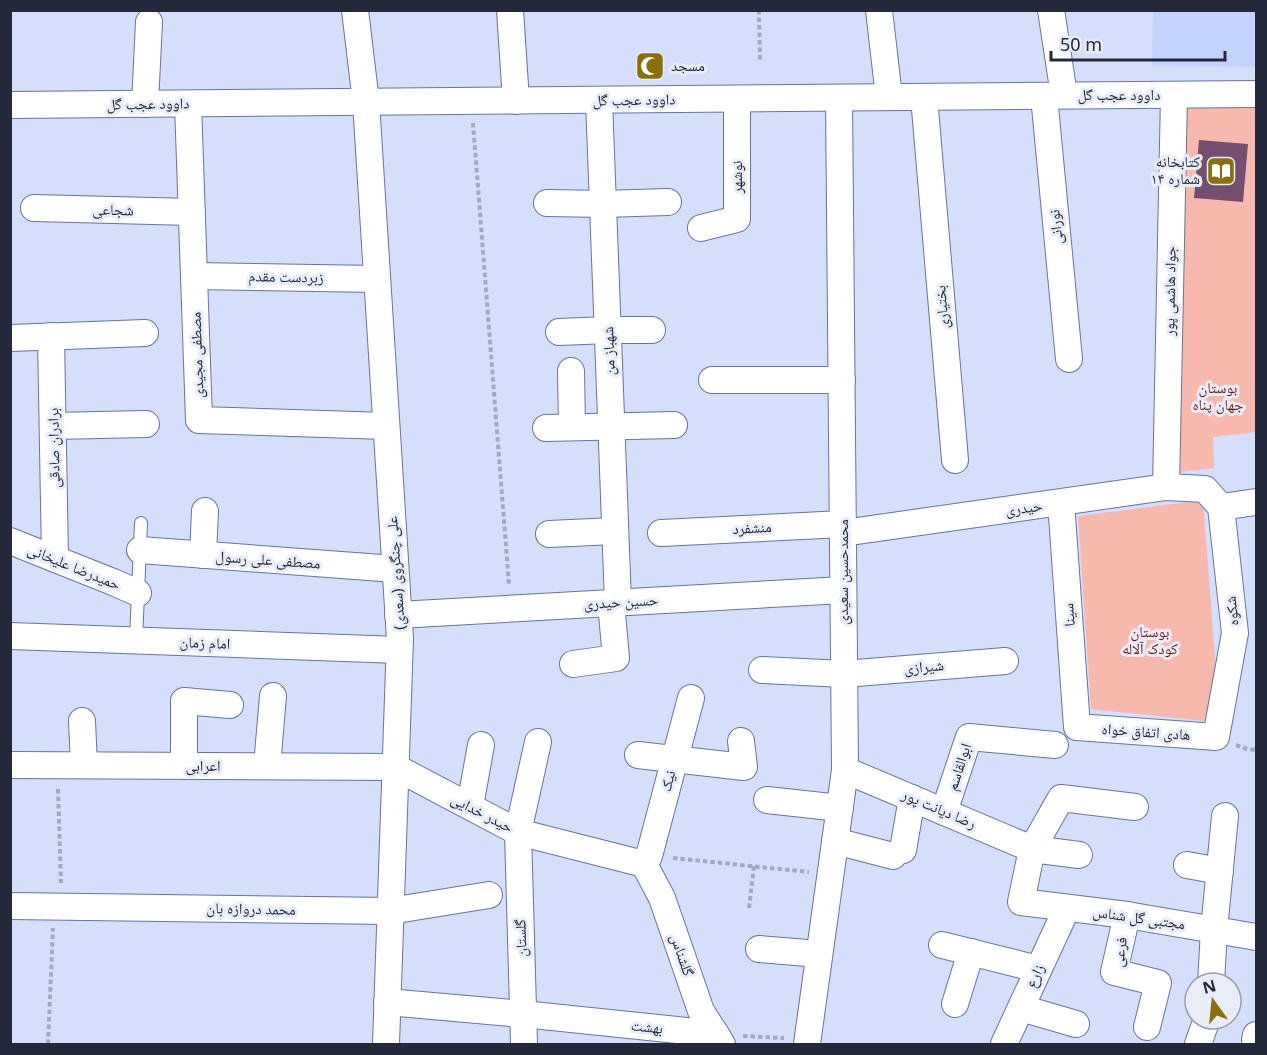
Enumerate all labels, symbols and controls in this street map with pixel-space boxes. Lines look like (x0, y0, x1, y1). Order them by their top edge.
scale bar (1051, 24, 1225, 62)
text: 50 m (1060, 32, 1102, 56)
mosque icon: مسجد (634, 50, 666, 82)
place label: مسجد (671, 55, 705, 75)
street label: داوود عجب گل (1078, 84, 1160, 105)
street label: داوود عجب گل (592, 88, 676, 111)
street label: داوود عجب گل (106, 92, 190, 115)
place label: کتابخانه شماره ۱۴ (1151, 151, 1200, 188)
library icon: کتابخانه شماره ۱۴ (1205, 155, 1237, 187)
street label: نوشهر (726, 161, 746, 194)
street label: شجاعی (92, 199, 134, 220)
street label: نورانی (1043, 209, 1068, 246)
street label: جواد هاشمی پور (1158, 245, 1181, 337)
street label: زبردست مقدم (248, 265, 324, 288)
street label: بختیاری (929, 284, 954, 330)
street label: مصطفی مجیدی (184, 311, 209, 399)
street label: شهباز من (597, 326, 620, 376)
park label: بوستان جهان پناه (1192, 377, 1244, 415)
street label: برادران صادقی (42, 408, 65, 488)
street label: حیدری (1004, 494, 1044, 520)
street label: علی چنگروی (سعدی) (381, 515, 410, 631)
street label: منشفرد (732, 516, 772, 538)
street label: محمدحسین سعیدی (832, 519, 853, 625)
street label: حمیدرضا علیخانی (25, 538, 124, 595)
street label: مصطفی علی رسول (215, 545, 321, 574)
street label: حسین حیدری (583, 589, 659, 614)
street label: شکوه (1219, 595, 1243, 627)
street label: سینا (1057, 603, 1079, 627)
park label: بوستان کودک آلاله (1122, 621, 1178, 658)
street label: امام زمان (179, 631, 231, 654)
street label: شیرازی (903, 654, 945, 679)
street label: هادی اتفاق خواه (1101, 718, 1191, 745)
street label: ابوالقاسم (941, 740, 976, 793)
street label: اعرابی (185, 755, 221, 776)
street label: نیک (655, 768, 679, 793)
street label: رضا دیانت پور (898, 783, 980, 833)
street label: حیدر خدایی (447, 788, 517, 837)
street label: محمد دروازه بان (206, 897, 296, 920)
street label: مجتبی گل شناس (1092, 901, 1187, 934)
street label: گلستان (509, 918, 532, 957)
street label: گلشناس (666, 931, 700, 979)
street label: فرعی (1107, 935, 1132, 968)
street label: زارع (1020, 960, 1049, 991)
north arrow (1183, 971, 1243, 1031)
text: N (1200, 974, 1218, 999)
street label: بهشت (630, 1014, 664, 1038)

